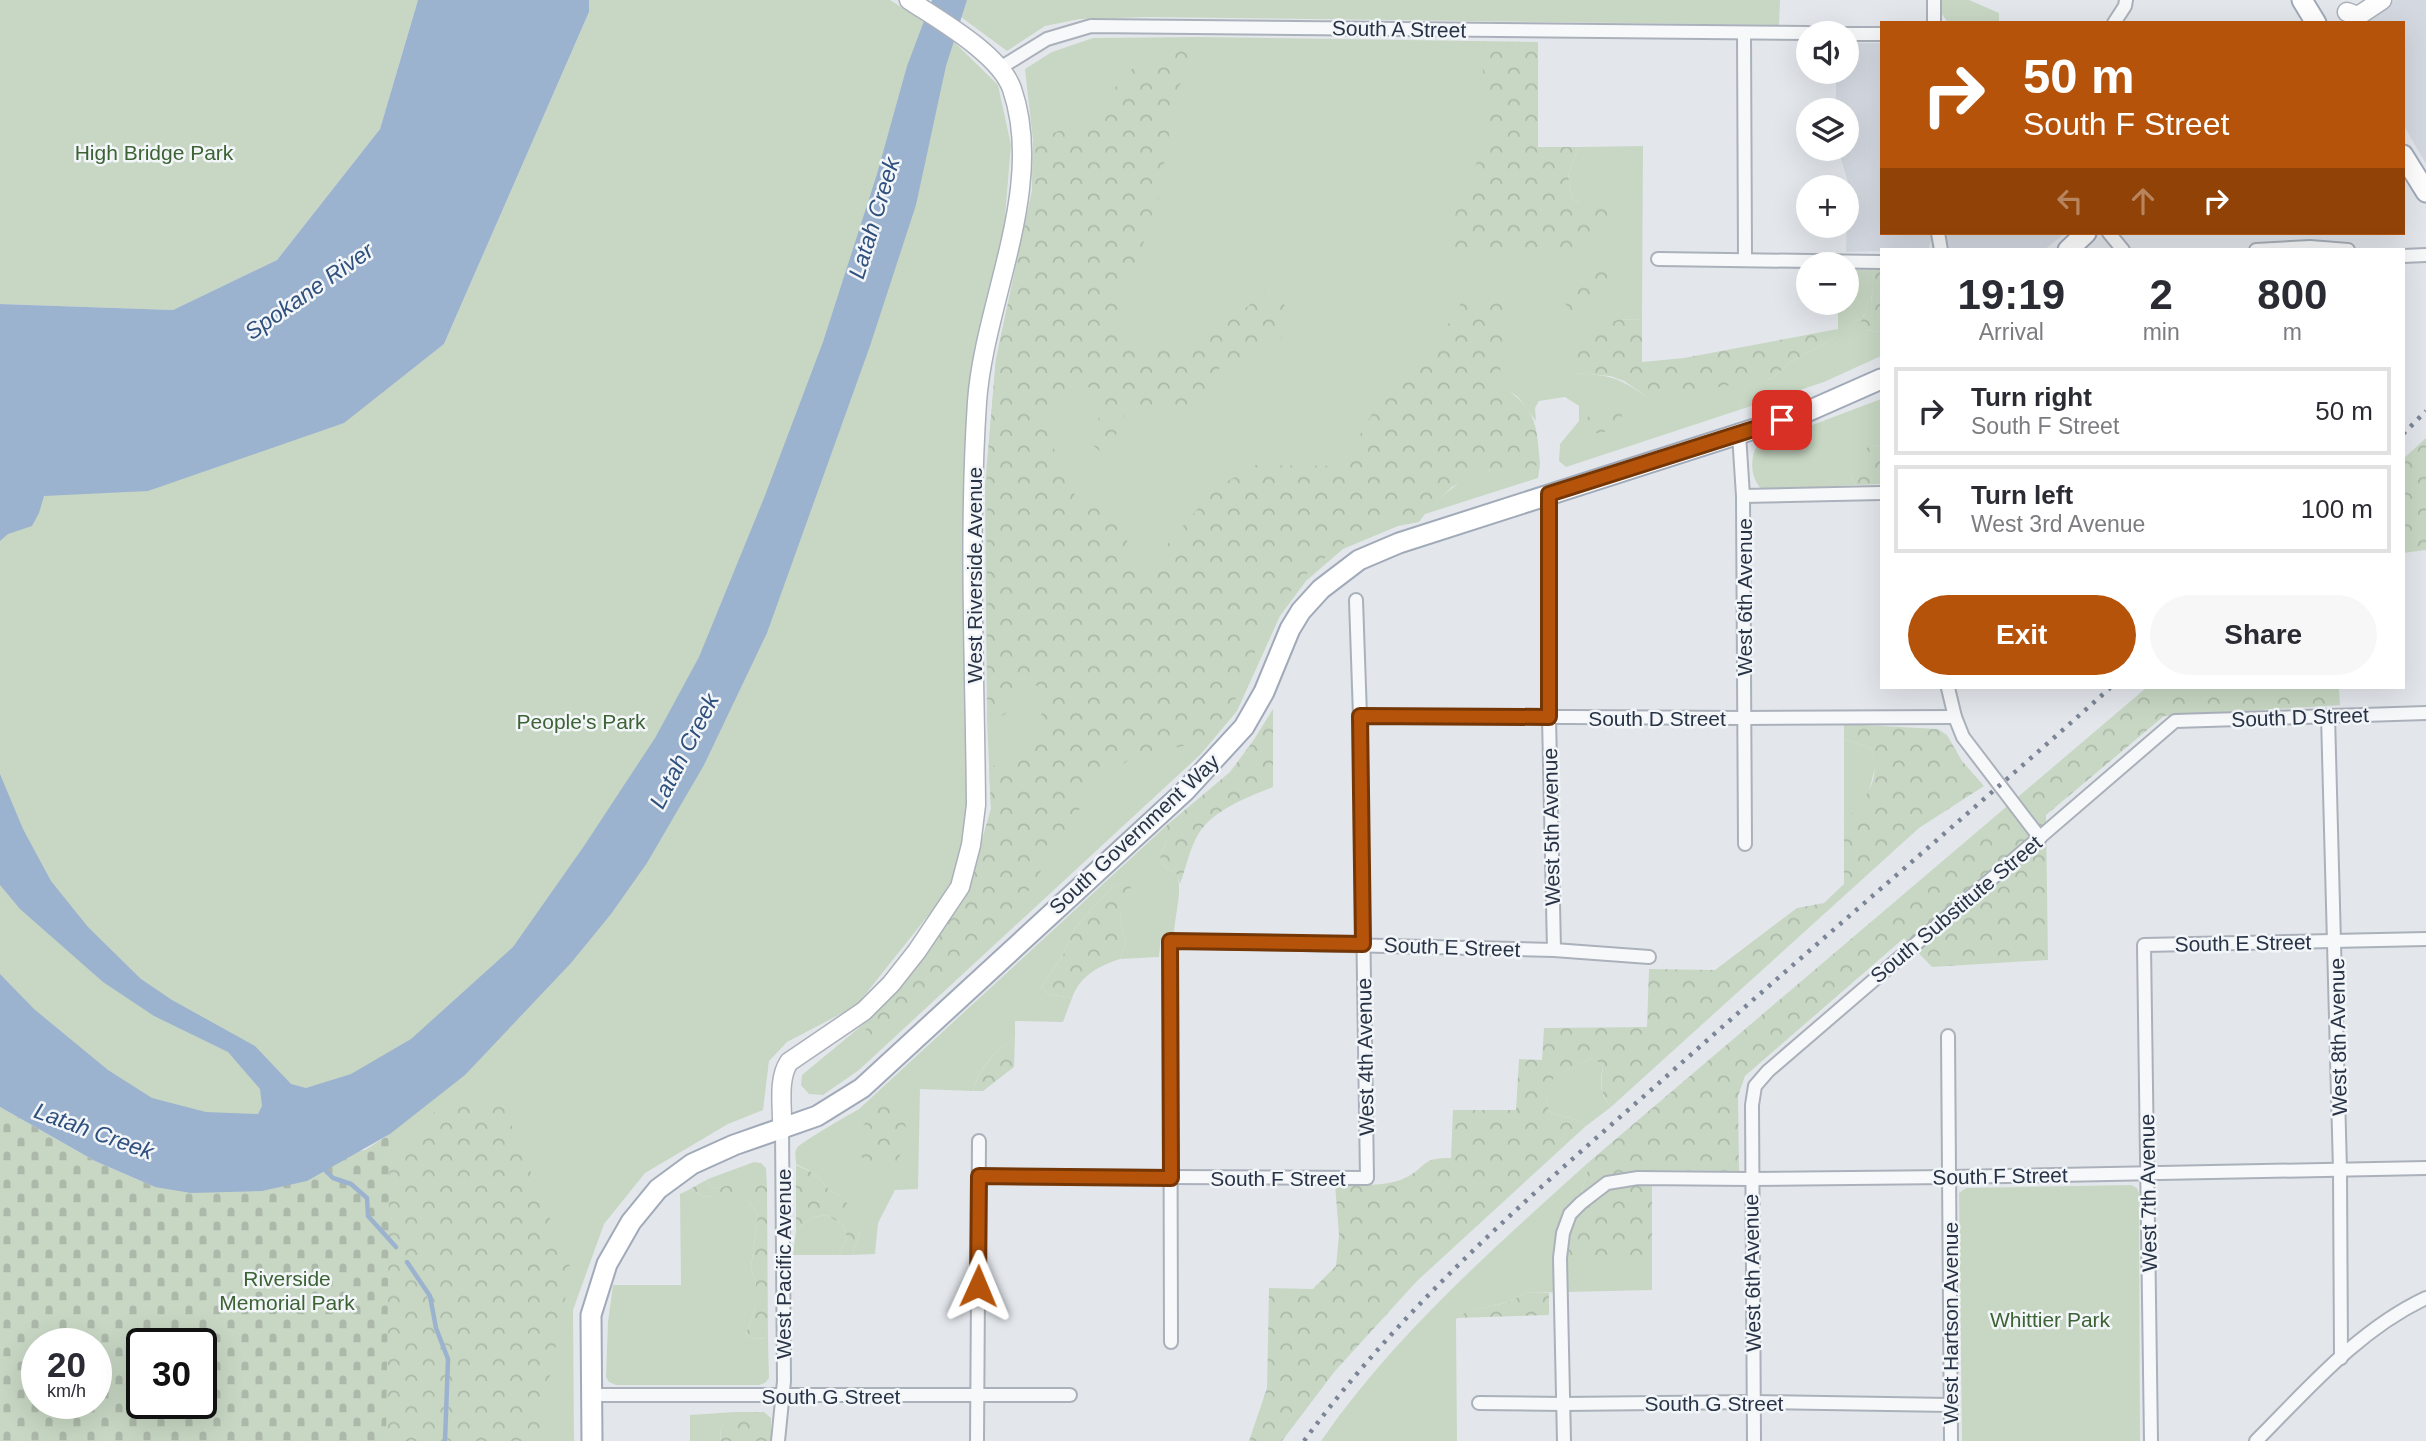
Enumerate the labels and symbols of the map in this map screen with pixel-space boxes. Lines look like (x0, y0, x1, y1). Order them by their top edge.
street label: South A Street (1332, 16, 1466, 42)
park label: High Bridge Park (75, 141, 234, 164)
water label: Latah Creek (843, 153, 905, 282)
water label: Spokane River (240, 236, 379, 345)
pin (1752, 390, 1812, 450)
street label: West Riverside Avenue (963, 467, 986, 683)
street label: West 6th Avenue (1733, 518, 1756, 676)
water label: Latah Creek (644, 688, 725, 813)
street label: South D Street (2231, 703, 2369, 731)
street label: South D Street (1588, 707, 1726, 730)
park label: People's Park (517, 710, 646, 733)
street label: West 5th Avenue (1538, 748, 1564, 906)
street label: South Government Way (1044, 749, 1224, 919)
street label: South Substitute Street (1866, 831, 2046, 987)
street label: South E Street (2175, 930, 2312, 956)
street label: South E Street (1383, 933, 1521, 961)
street label: West 8th Avenue (2325, 958, 2351, 1116)
street label: West 4th Avenue (1352, 978, 1378, 1136)
water label: Latah Creek (31, 1097, 159, 1165)
street label: West 7th Avenue (2135, 1114, 2161, 1272)
street label: South F Street (1932, 1163, 2068, 1189)
street label: South F Street (1210, 1167, 1346, 1190)
street label: West Pacific Avenue (772, 1169, 795, 1359)
street label: West 6th Avenue (1739, 1194, 1765, 1352)
street label: West Hartson Avenue (1939, 1222, 1962, 1424)
position arrow (941, 1249, 1015, 1323)
park label: Riverside Memorial Park (219, 1267, 355, 1314)
park label: Whittier Park (1990, 1308, 2111, 1331)
speed limit sign: 30 (126, 1328, 217, 1419)
street label: South G Street (762, 1385, 901, 1408)
street label: South G Street (1645, 1392, 1784, 1415)

